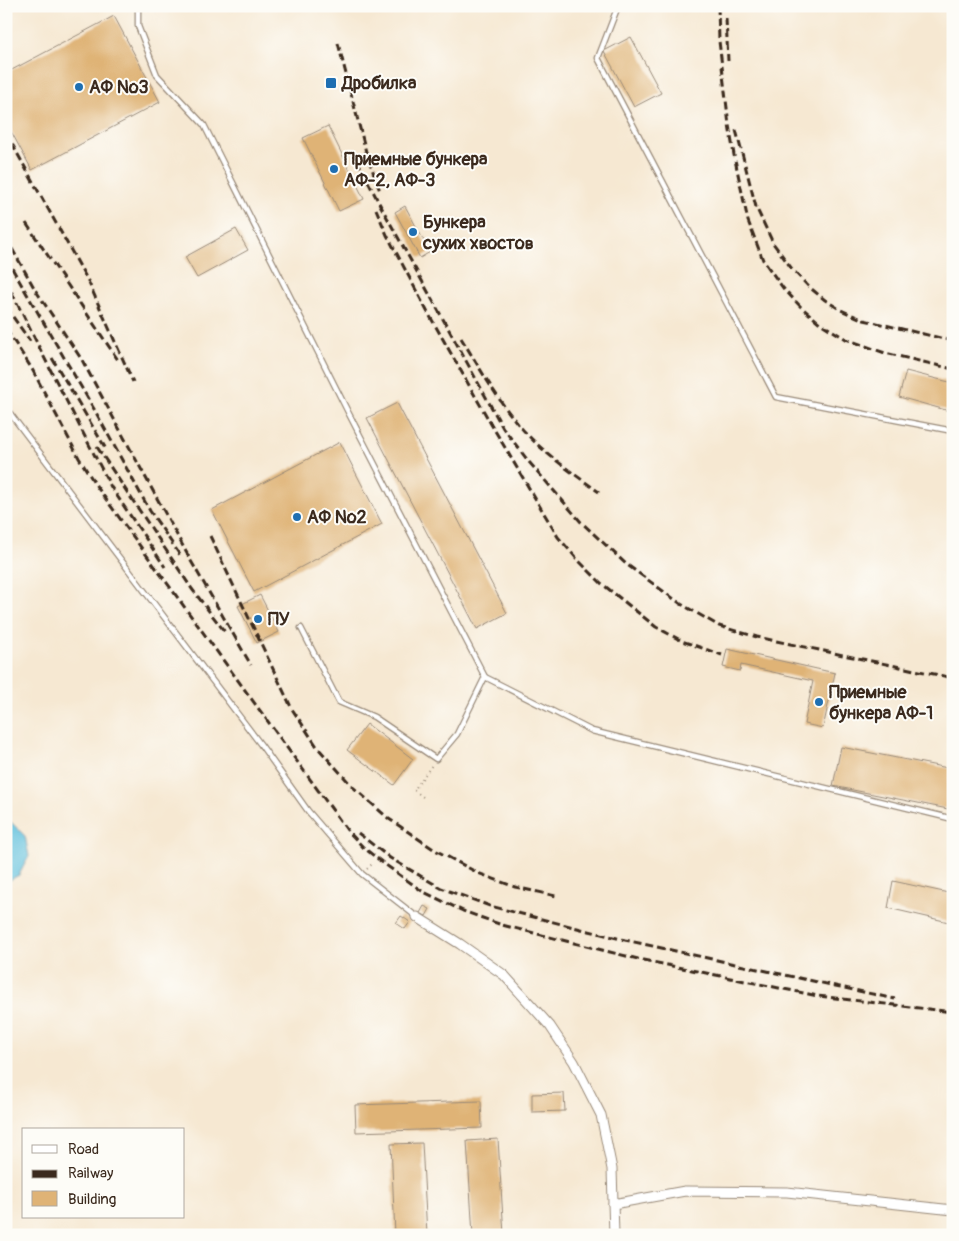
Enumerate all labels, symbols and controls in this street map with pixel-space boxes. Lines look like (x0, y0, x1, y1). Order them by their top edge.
place label: Дробилка (341, 72, 417, 95)
place label: АФ №3 (89, 76, 149, 99)
marker: Дробилка (324, 76, 338, 90)
marker: АФ №3 (73, 81, 85, 93)
place label: Приемные бункера АФ-2, АФ-3 (344, 148, 488, 192)
marker: Приемные бункера АФ-2, АФ-3 (328, 163, 340, 175)
place label: Бункера сухих хвостов (422, 211, 534, 255)
marker: Бункера сухих хвостов (407, 226, 419, 238)
place label: АФ №2 (307, 506, 367, 529)
marker: АФ №2 (291, 511, 303, 523)
place label: ПУ (268, 608, 290, 631)
marker: ПУ (252, 613, 264, 625)
place label: Приемные бункера АФ-1 (829, 681, 933, 725)
marker: Приемные бункера АФ-1 (813, 696, 825, 708)
legend (22, 1128, 185, 1218)
text: Road (68, 1140, 99, 1159)
text: Railway (68, 1164, 114, 1183)
text: Building (68, 1190, 116, 1209)

